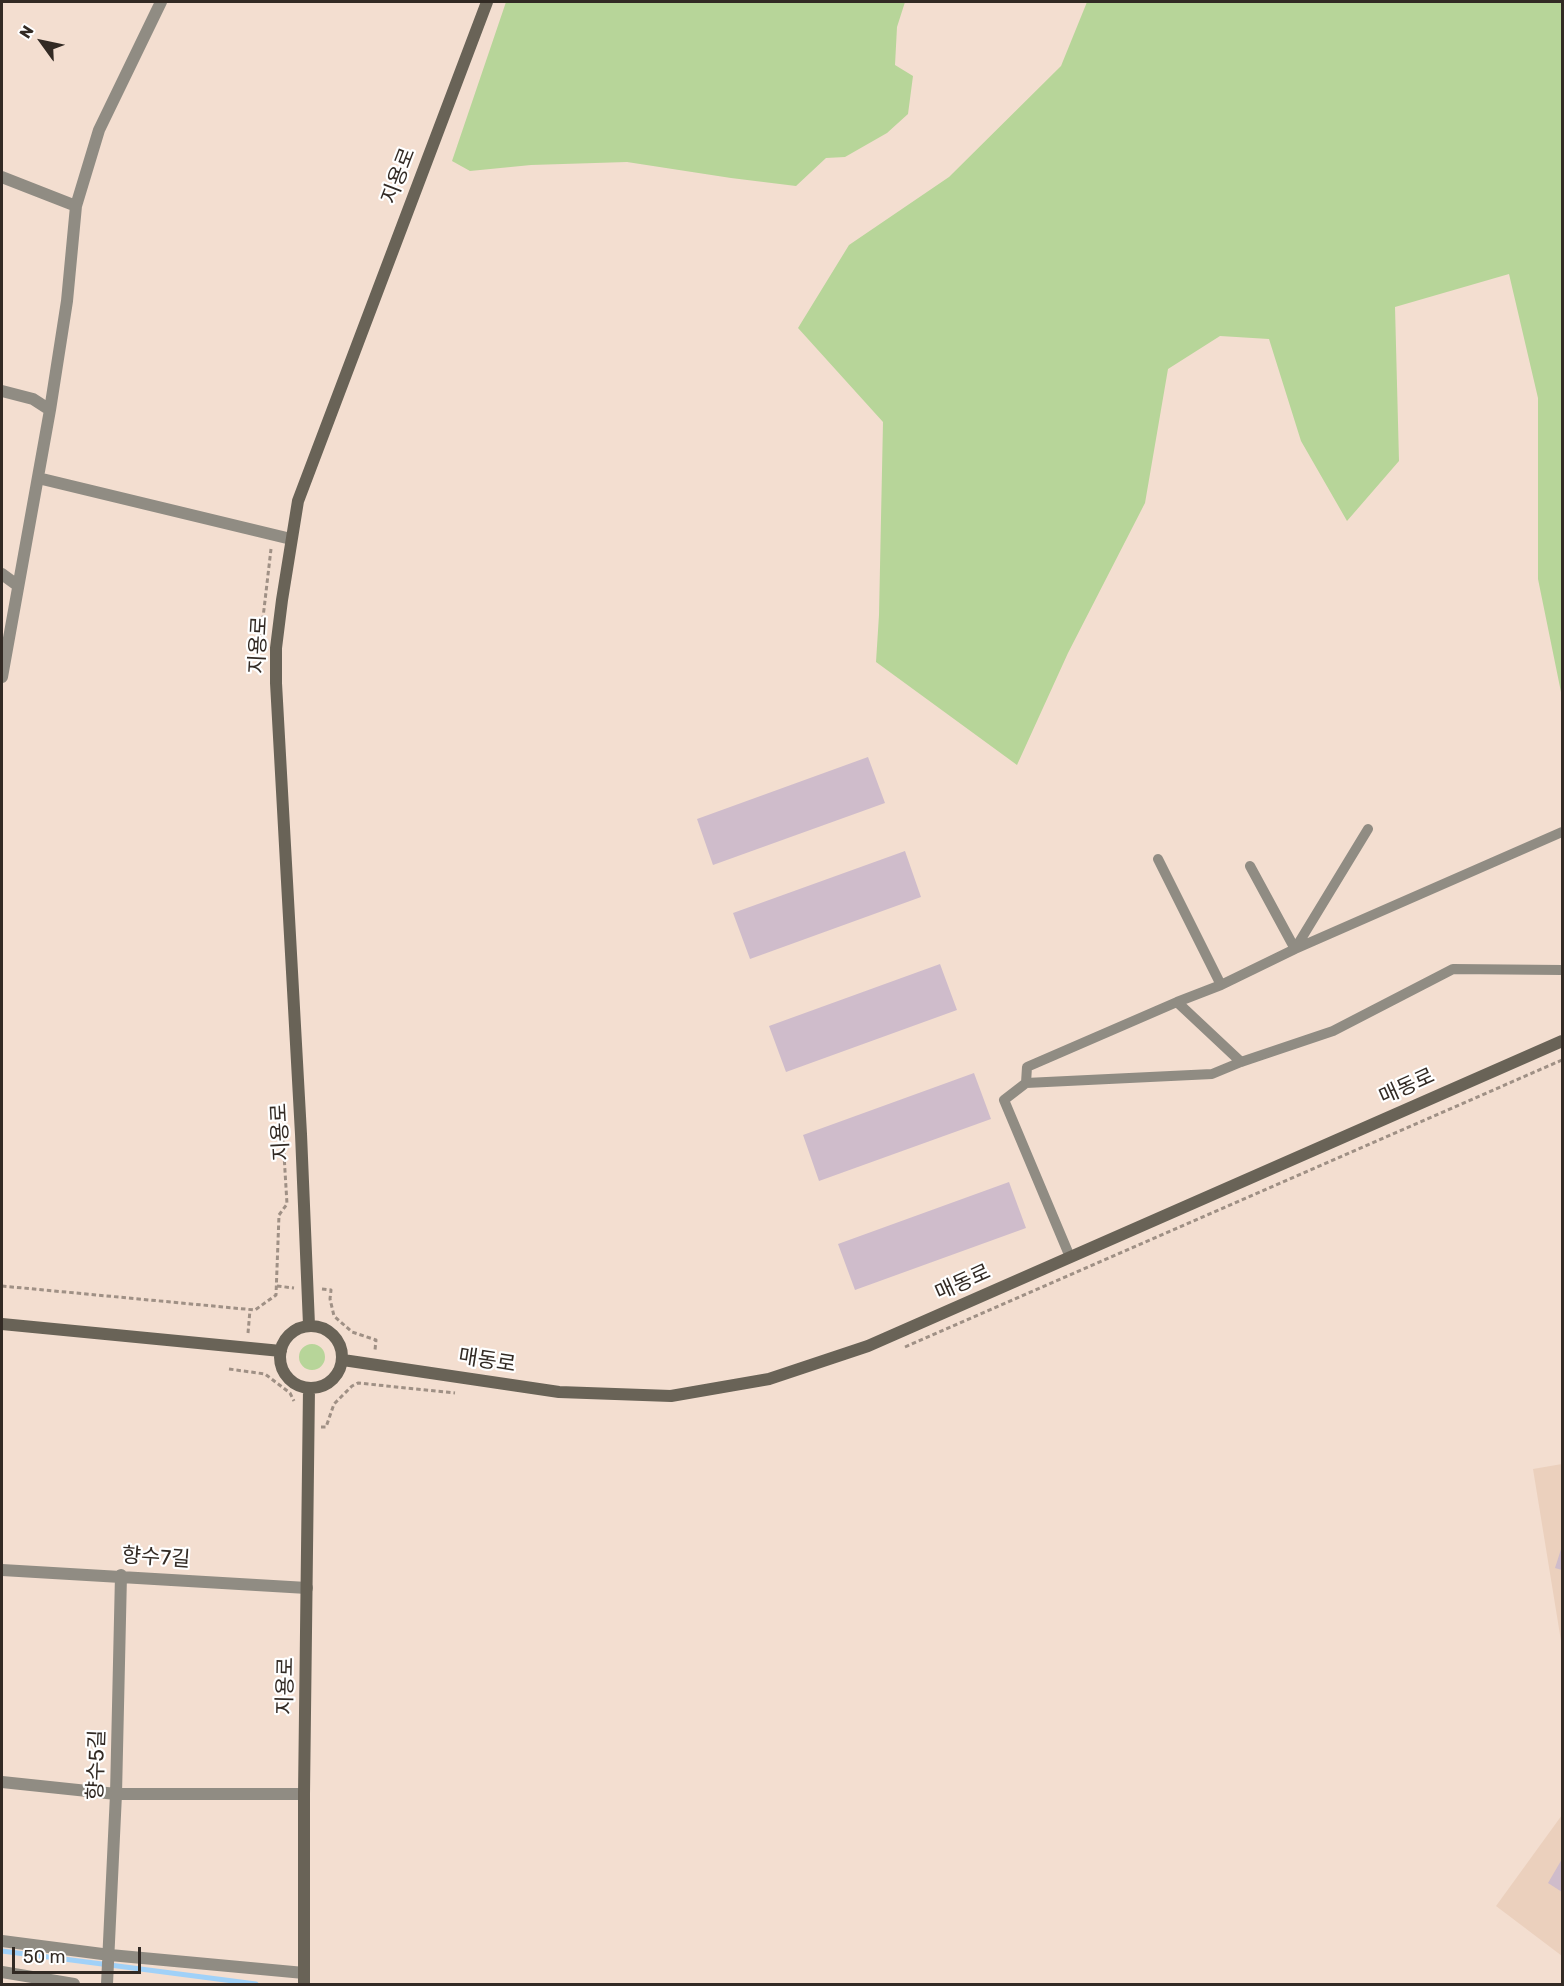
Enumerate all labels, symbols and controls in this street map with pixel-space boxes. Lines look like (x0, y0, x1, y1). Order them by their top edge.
north arrow (12, 12, 72, 72)
text: N (15, 22, 38, 42)
street label: 지용로 (377, 144, 421, 208)
street label: 지용로 (245, 615, 273, 675)
street label: 매동로 (1375, 1064, 1439, 1110)
street label: 지용로 (267, 1102, 295, 1162)
street label: 매동로 (931, 1260, 995, 1306)
street label: 매동로 (456, 1344, 518, 1378)
street label: 향수7길 (121, 1543, 191, 1573)
street label: 지용로 (273, 1657, 299, 1715)
street label: 향수5길 (83, 1729, 111, 1801)
scale bar (15, 1935, 144, 1973)
text: 50 m (23, 1946, 66, 1968)

